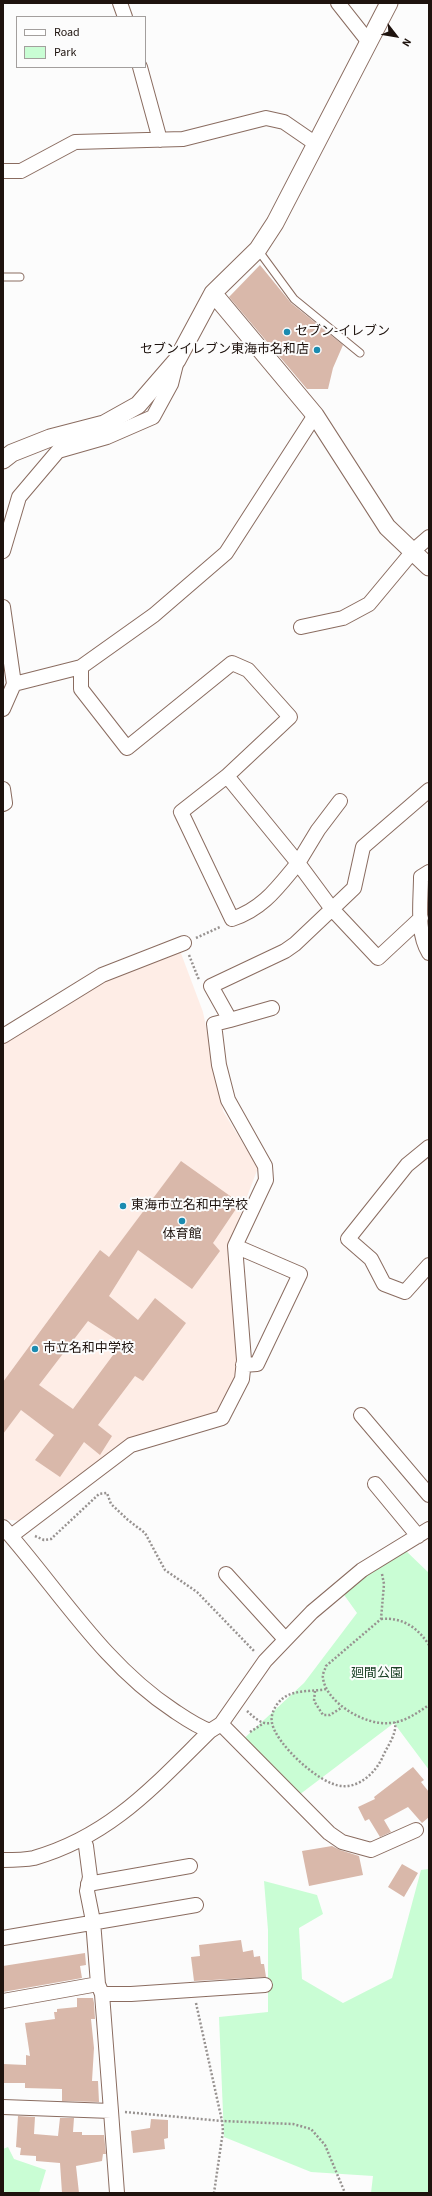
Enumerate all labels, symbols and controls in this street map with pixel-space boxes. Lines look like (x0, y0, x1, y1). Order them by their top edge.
legend (16, 16, 146, 68)
north arrow (376, 16, 416, 56)
text: Road (54, 24, 80, 41)
text: N (398, 35, 415, 49)
text: Park (54, 44, 76, 61)
place label: セブン-イレブン (295, 324, 390, 340)
marker: セブン-イレブン (282, 327, 292, 337)
place label: セブンイレブン東海市名和店 (140, 342, 309, 358)
marker: セブンイレブン東海市名和店 (312, 345, 322, 355)
place label: 東海市立名和中学校 (131, 1198, 248, 1214)
marker: 東海市立名和中学校 (118, 1201, 128, 1211)
marker: 体育館 (177, 1216, 187, 1226)
place label: 体育館 (163, 1227, 201, 1243)
place label: 市立名和中学校 (43, 1341, 134, 1357)
marker: 市立名和中学校 (30, 1344, 40, 1354)
park label: 廻間公園 (351, 1666, 403, 1682)

